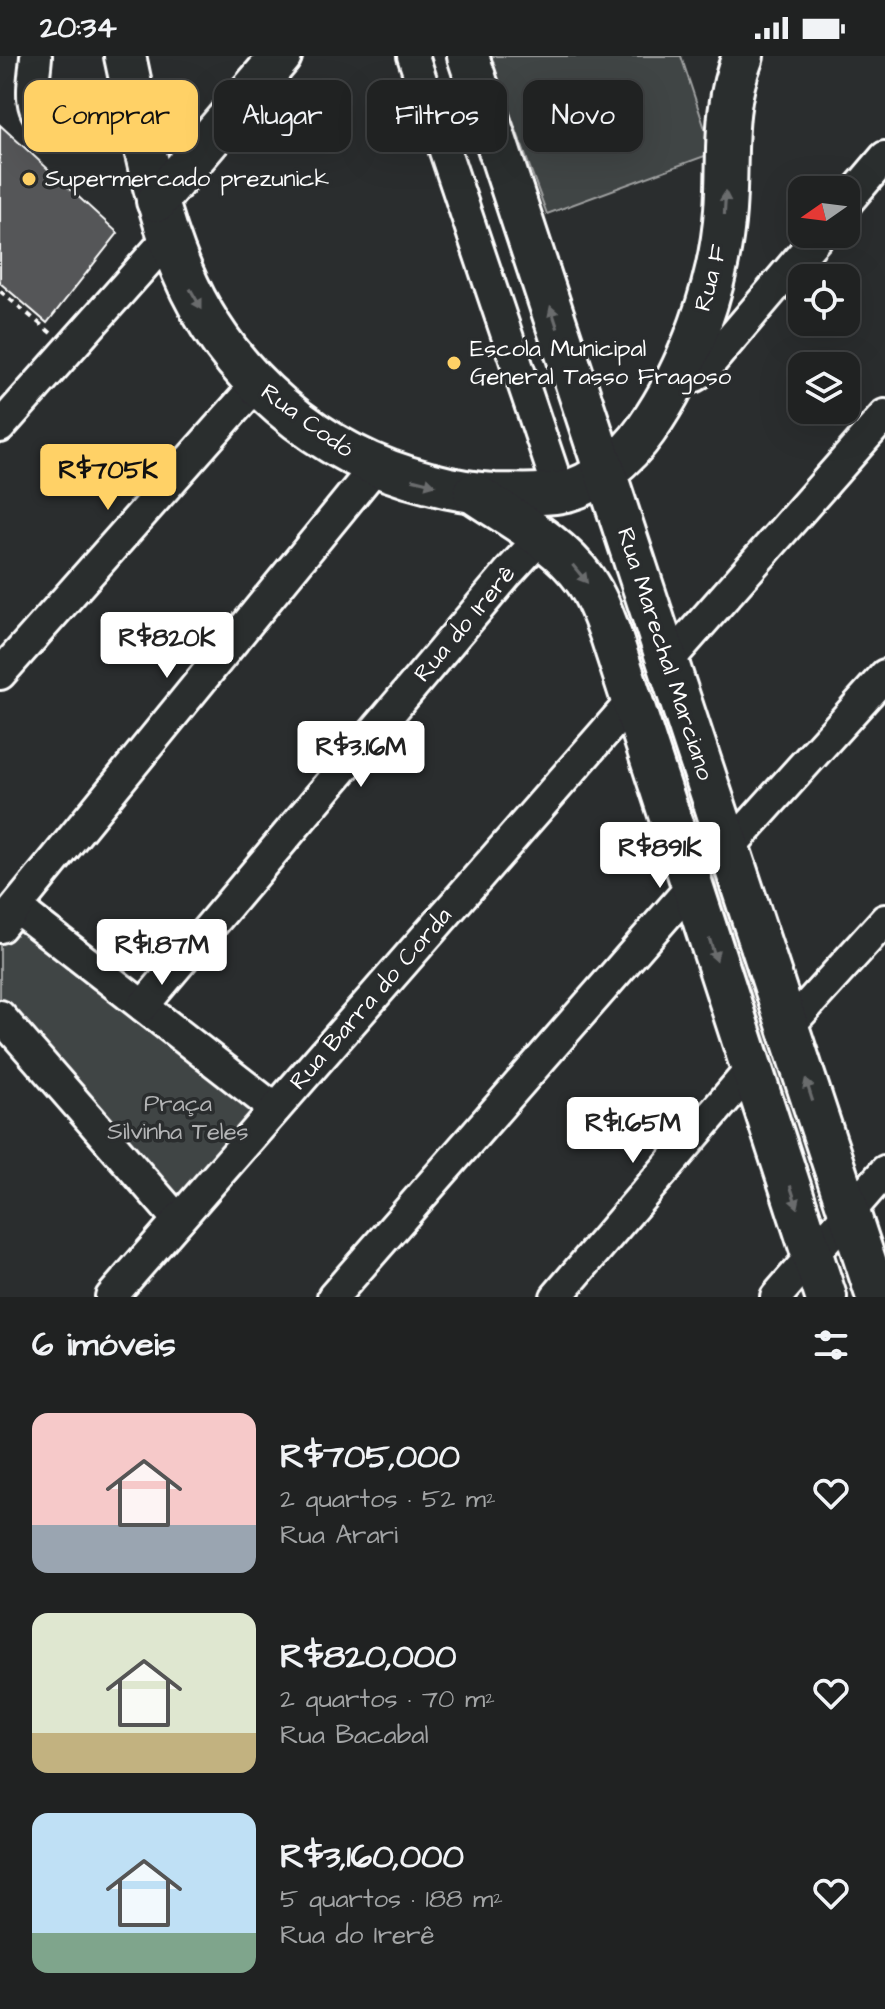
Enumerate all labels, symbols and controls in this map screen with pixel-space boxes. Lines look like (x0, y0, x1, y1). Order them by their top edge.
text: 20:34 (40, 7, 117, 49)
chip: Comprar (24, 80, 198, 152)
chip: Alugar (214, 80, 351, 152)
chip: Filtros (367, 80, 507, 152)
chip: Novo (523, 80, 643, 152)
place label: Supermercado prezunick (45, 162, 329, 196)
marker: Supermercado prezunick (20, 170, 38, 188)
north arrow (788, 176, 860, 248)
map controls (788, 176, 860, 424)
one-way arrow (719, 190, 732, 215)
street label: Rua F (686, 241, 736, 315)
button: locate (788, 264, 860, 336)
one-way arrow (189, 288, 203, 310)
one-way arrow (547, 305, 560, 329)
place label: Escola Municipal General Tasso Fragoso (470, 332, 732, 395)
button: layers (788, 352, 860, 424)
marker: Escola Municipal General Tasso Fragoso (445, 354, 463, 372)
street label: Rua Codó (254, 376, 361, 467)
pin: R$705K (43, 444, 173, 512)
text: R$705K (58, 452, 158, 488)
one-way arrow (412, 476, 437, 489)
street label: Rua Marechal Marciano (608, 523, 722, 785)
street label: Rua do Irerê (406, 558, 524, 690)
one-way arrow (571, 564, 587, 584)
pin: R$820K (102, 612, 232, 680)
text: R$820K (119, 620, 215, 656)
pin: R$3.16M (287, 721, 435, 789)
text: R$3.16M (315, 729, 407, 765)
pin: R$891K (595, 822, 725, 890)
text: R$891K (618, 830, 702, 866)
street label: Rua Barra do Corda (282, 900, 460, 1098)
pin: R$1.87M (88, 919, 236, 987)
text: R$1.87M (115, 927, 209, 963)
one-way arrow (708, 938, 720, 962)
one-way arrow (802, 1078, 815, 1102)
park label: Praça Silvinha Teles (107, 1087, 249, 1149)
pin: R$1.65M (559, 1097, 707, 1165)
text: R$1.65M (585, 1105, 681, 1141)
one-way arrow (788, 1185, 801, 1209)
text: 6 imóveis (32, 1321, 176, 1369)
icon: filters (809, 1323, 853, 1367)
text: R$705,000 (280, 1433, 460, 1481)
icon: home (96, 1445, 192, 1541)
icon: heart (809, 1471, 853, 1515)
text: 2 quartos · 52 m² (280, 1481, 496, 1517)
text: Rua Arari (280, 1517, 398, 1553)
text: R$820,000 (280, 1633, 457, 1681)
icon: home (96, 1645, 192, 1741)
icon: heart (809, 1671, 853, 1715)
text: 2 quartos · 70 m² (280, 1681, 495, 1717)
text: Rua Bacabal (280, 1717, 429, 1753)
text: R$3,160,000 (280, 1833, 464, 1881)
icon: home (96, 1845, 192, 1941)
icon: heart (809, 1871, 853, 1915)
text: 5 quartos · 188 m² (280, 1881, 503, 1917)
text: Rua do Irerê (280, 1917, 435, 1953)

